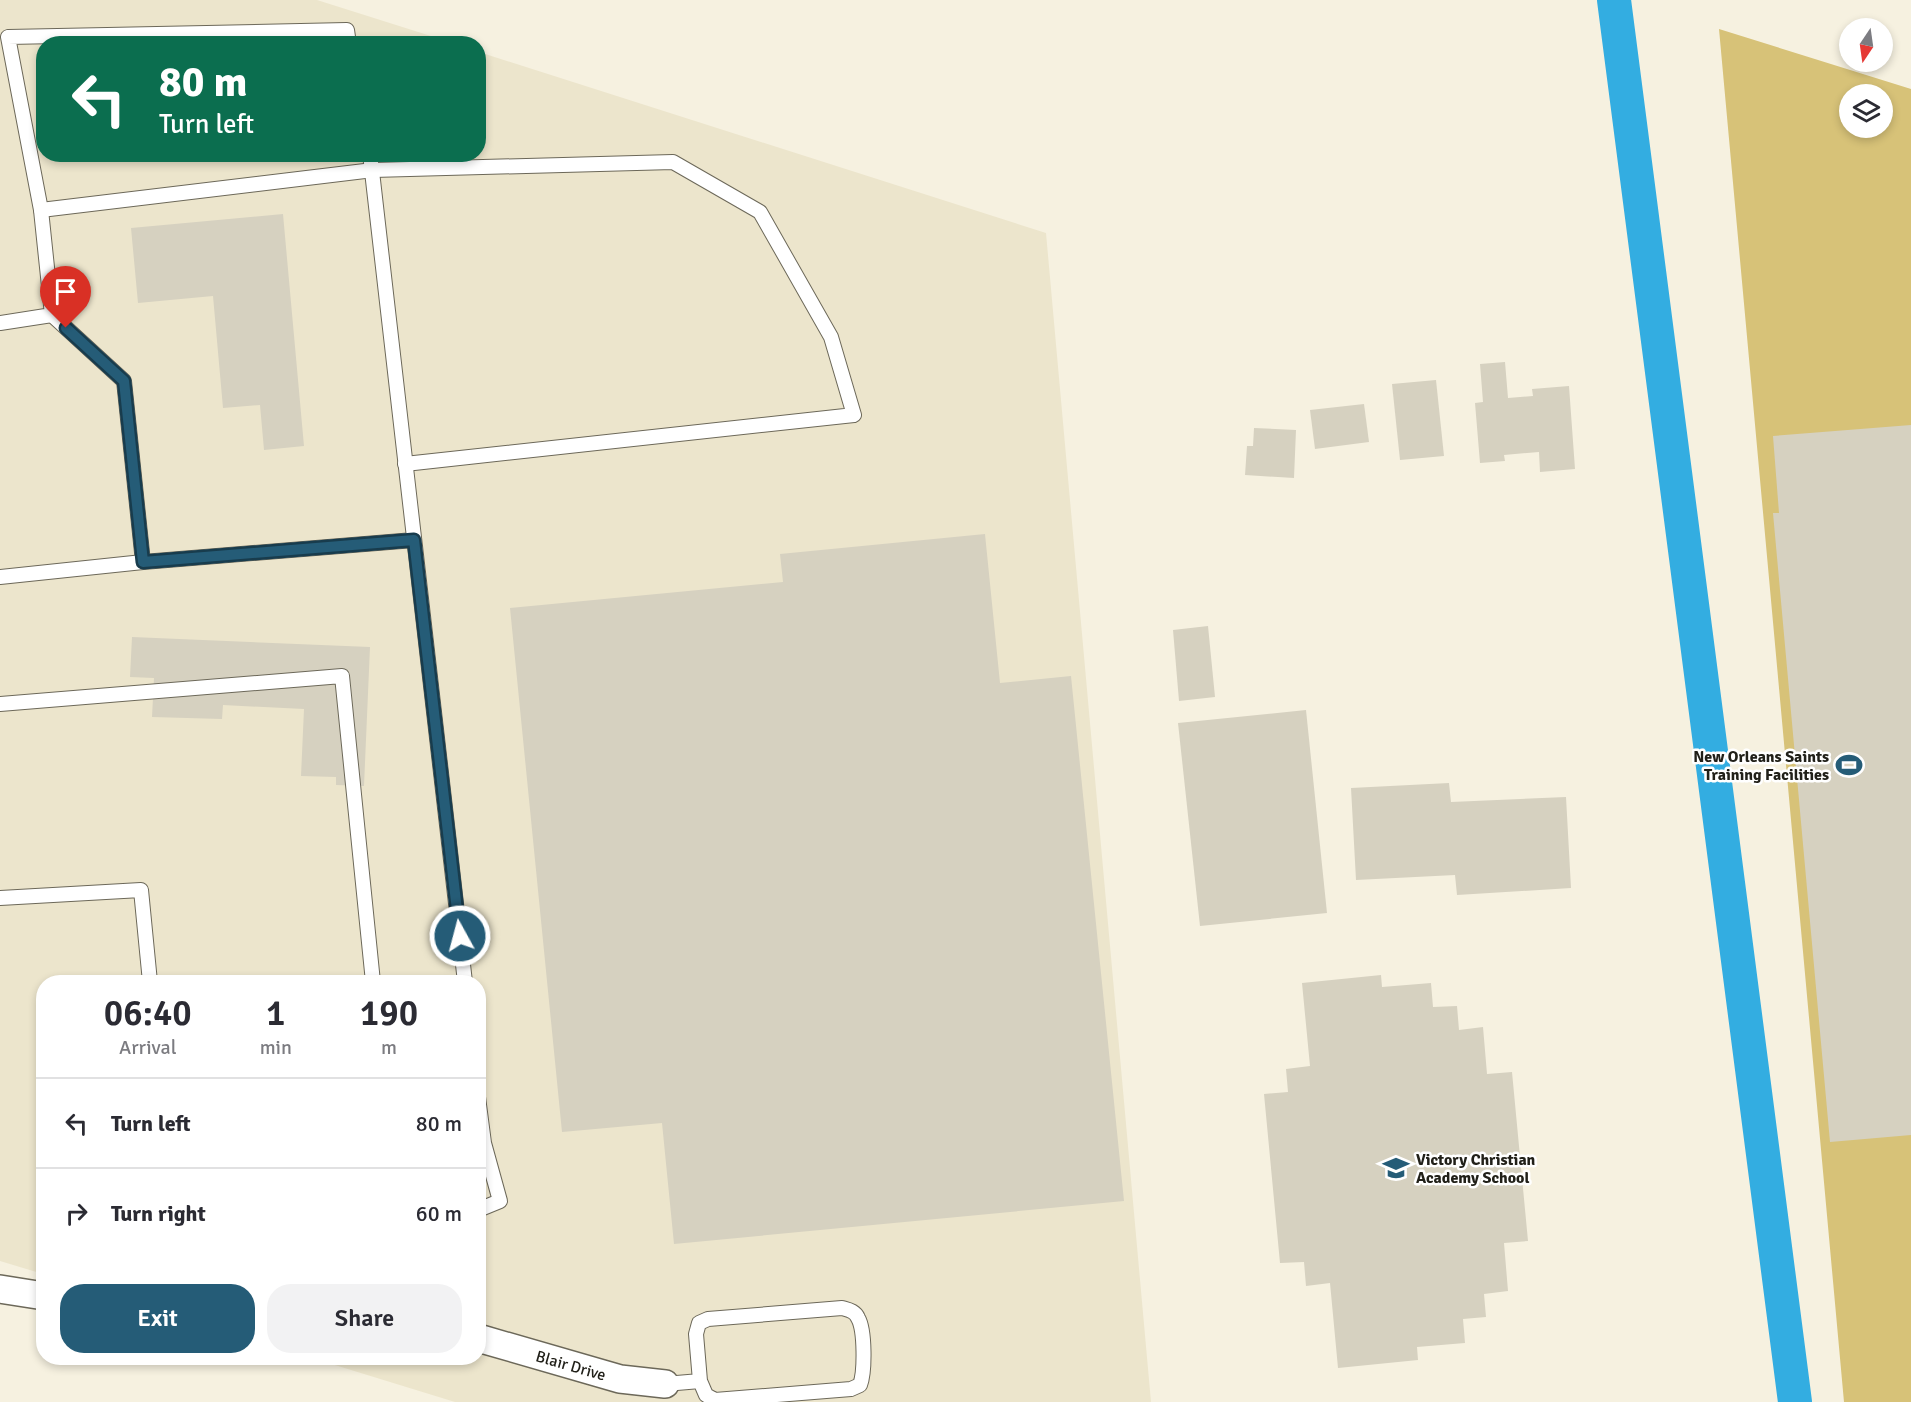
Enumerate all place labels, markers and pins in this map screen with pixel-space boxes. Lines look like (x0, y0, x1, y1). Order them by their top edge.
pin (40, 266, 91, 328)
place label: New Orleans Saints Training Facilities (1693, 747, 1829, 785)
sports icon: New Orleans Saints Training Facilities (1834, 750, 1864, 780)
place label: Victory Christian Academy School (1416, 1150, 1536, 1188)
school or university icon: Victory Christian Academy School (1381, 1153, 1411, 1183)

